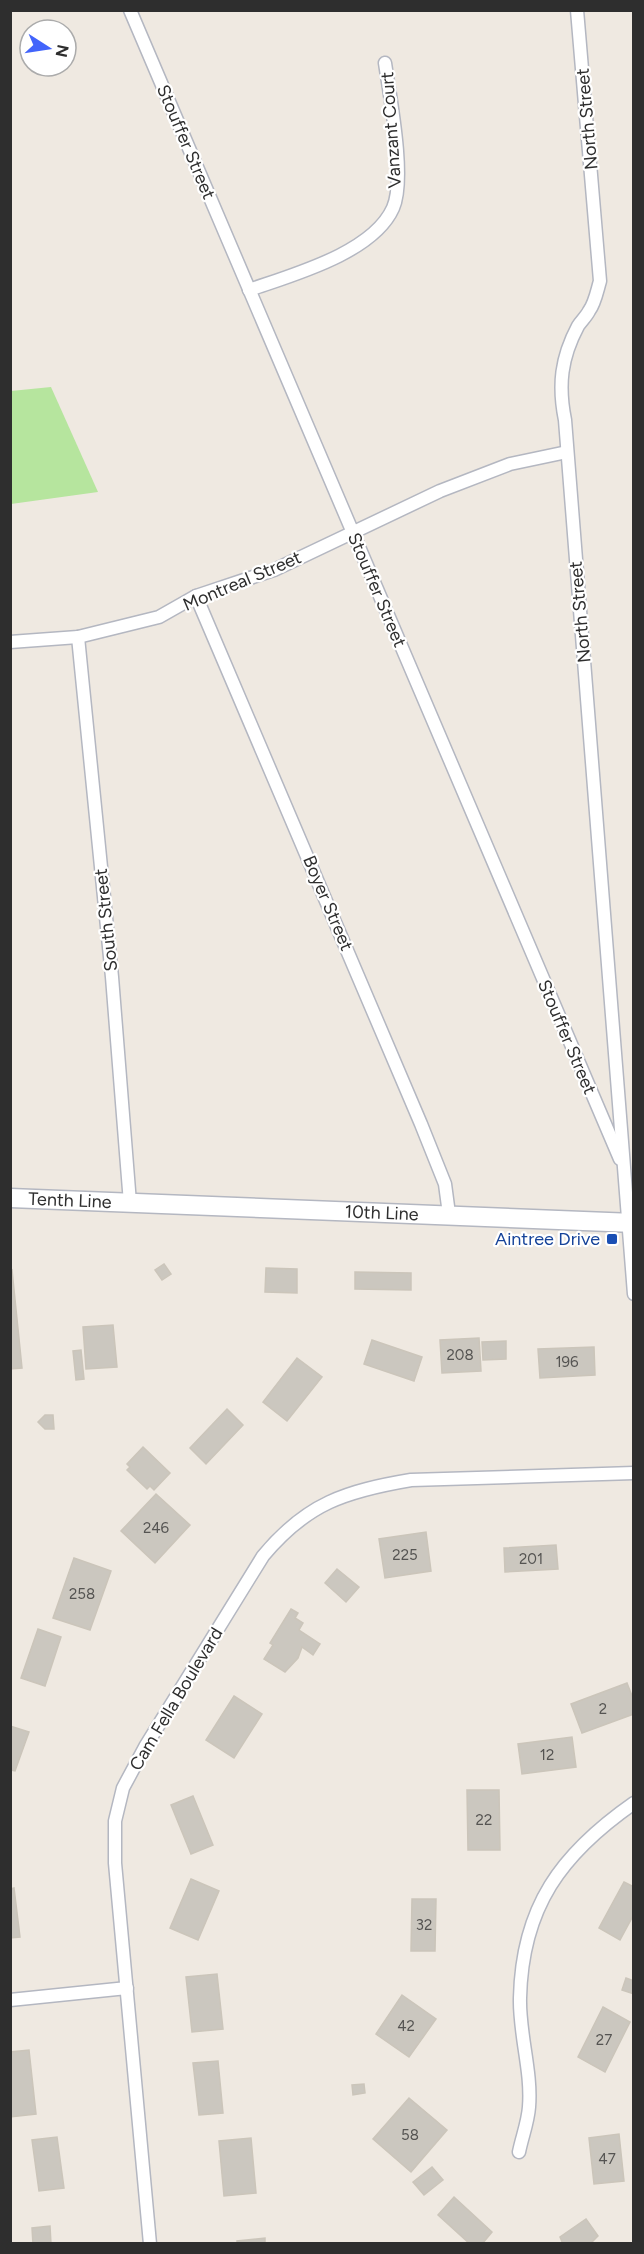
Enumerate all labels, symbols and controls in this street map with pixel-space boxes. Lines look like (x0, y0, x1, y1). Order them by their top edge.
north arrow (18, 18, 78, 78)
text: N (52, 43, 73, 59)
street label: North Street (572, 67, 602, 171)
street label: Vanzant Court (376, 71, 406, 189)
street label: Stouffer Street (152, 81, 220, 203)
street label: Stouffer Street (343, 529, 411, 651)
street label: Montreal Street (180, 546, 305, 616)
street label: North Street (565, 560, 595, 664)
street label: Boyer Street (298, 852, 358, 954)
street label: South Street (90, 867, 122, 972)
street label: Stouffer Street (533, 976, 601, 1098)
street label: Tenth Line (28, 1188, 112, 1213)
street label: 10th Line (344, 1200, 419, 1225)
place label: Aintree Drive (495, 1228, 600, 1250)
marker: Aintree Drive (605, 1232, 619, 1246)
house number: 208 (446, 1346, 474, 1364)
house number: 196 (555, 1353, 579, 1371)
house number: 246 (143, 1519, 170, 1537)
house number: 225 (392, 1546, 418, 1564)
house number: 201 (519, 1550, 543, 1568)
house number: 258 (69, 1585, 95, 1603)
street label: Cam Fella Boulevard (125, 1623, 227, 1775)
house number: 2 (599, 1700, 607, 1718)
house number: 12 (540, 1746, 554, 1764)
house number: 22 (476, 1811, 492, 1829)
house number: 32 (416, 1916, 432, 1934)
house number: 42 (397, 2017, 415, 2035)
house number: 27 (596, 2031, 612, 2049)
house number: 58 (401, 2126, 419, 2144)
house number: 47 (598, 2150, 616, 2168)

